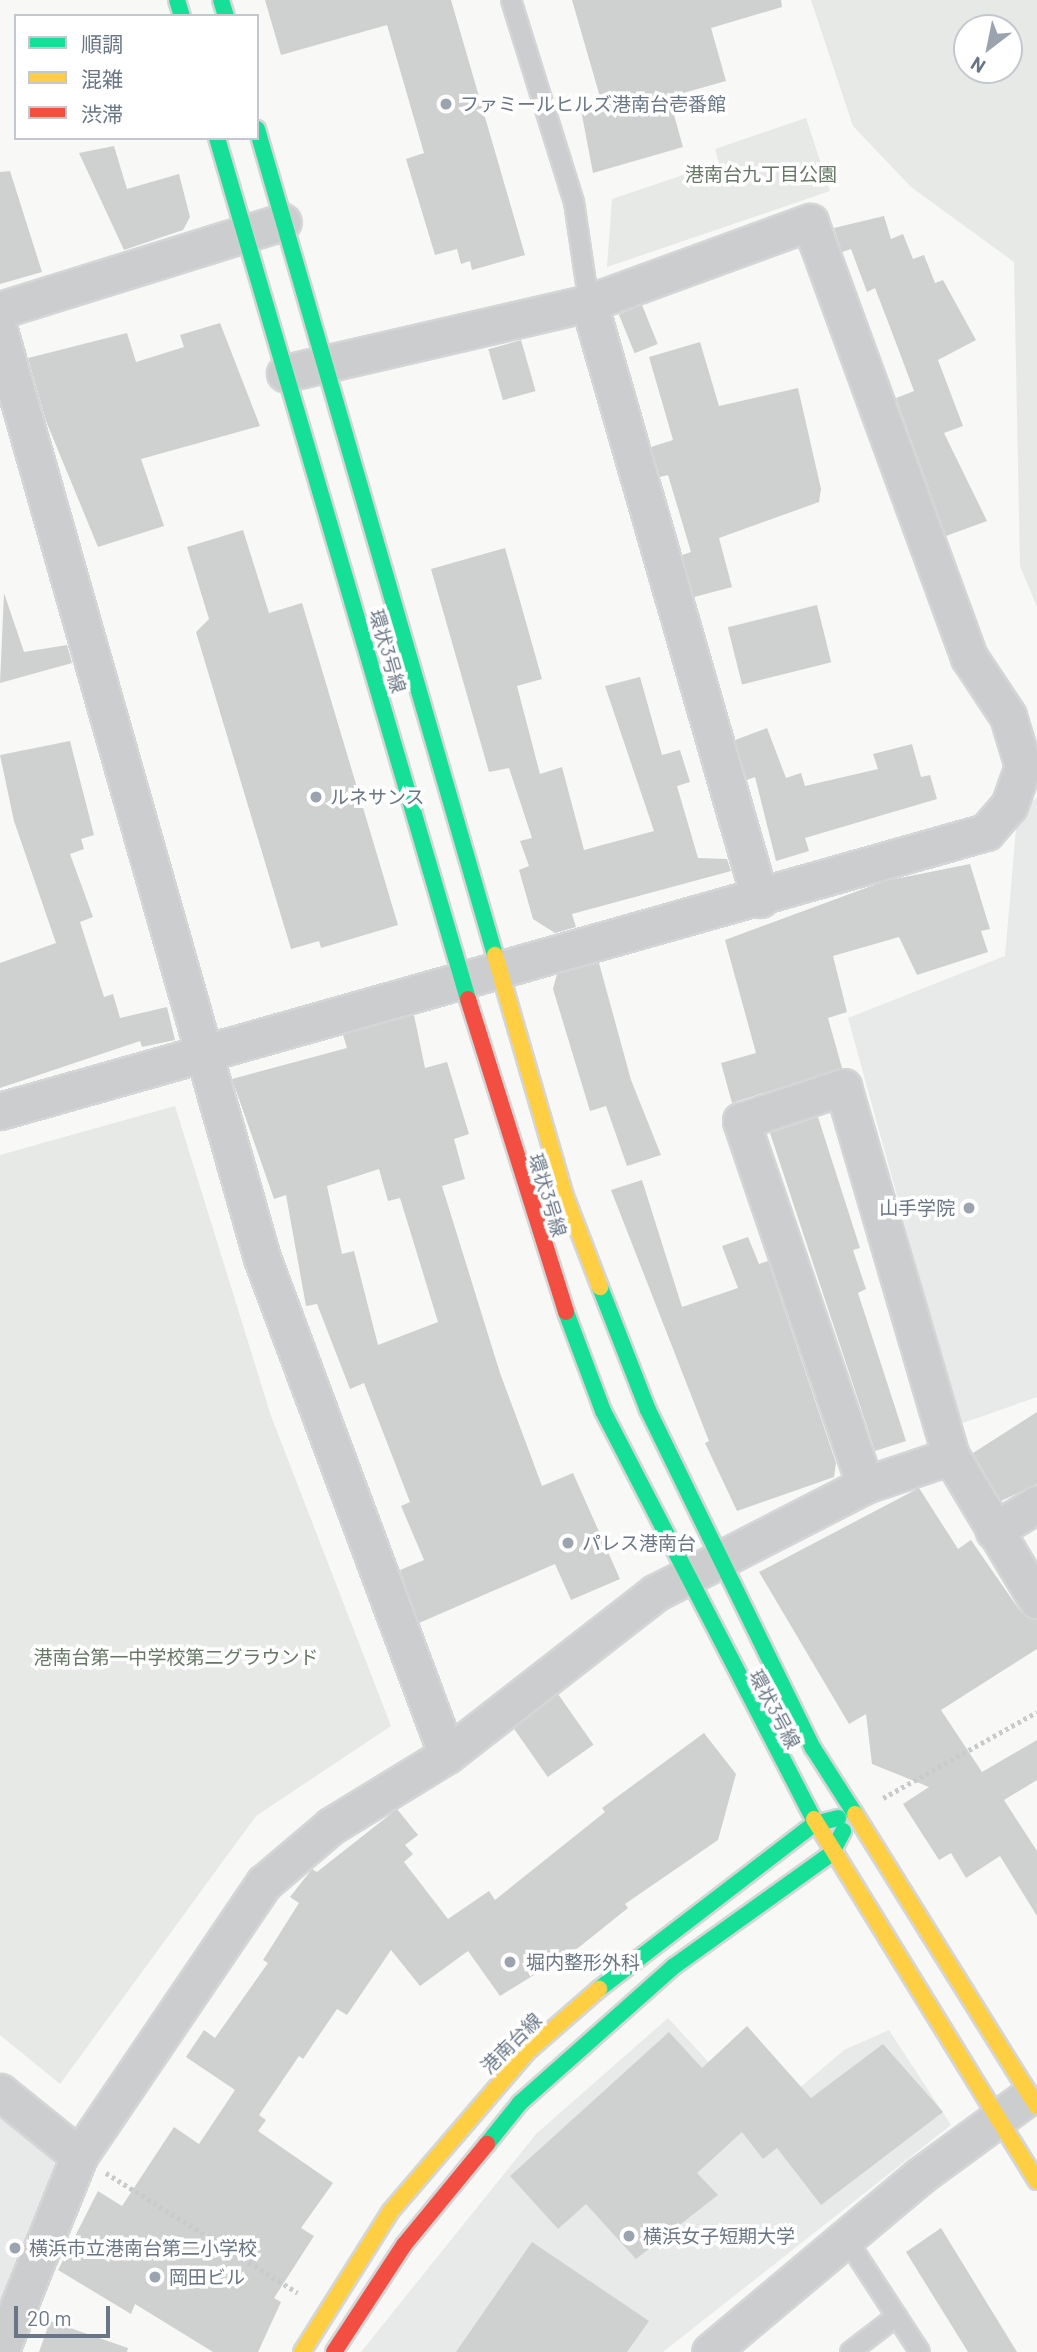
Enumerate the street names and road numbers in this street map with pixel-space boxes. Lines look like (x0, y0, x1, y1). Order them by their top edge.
street label: 環状3号線 (365, 607, 411, 695)
street label: 環状3号線 (525, 1151, 571, 1239)
street label: 環状3号線 (745, 1666, 805, 1752)
street label: 港南台線 (476, 2008, 546, 2078)

